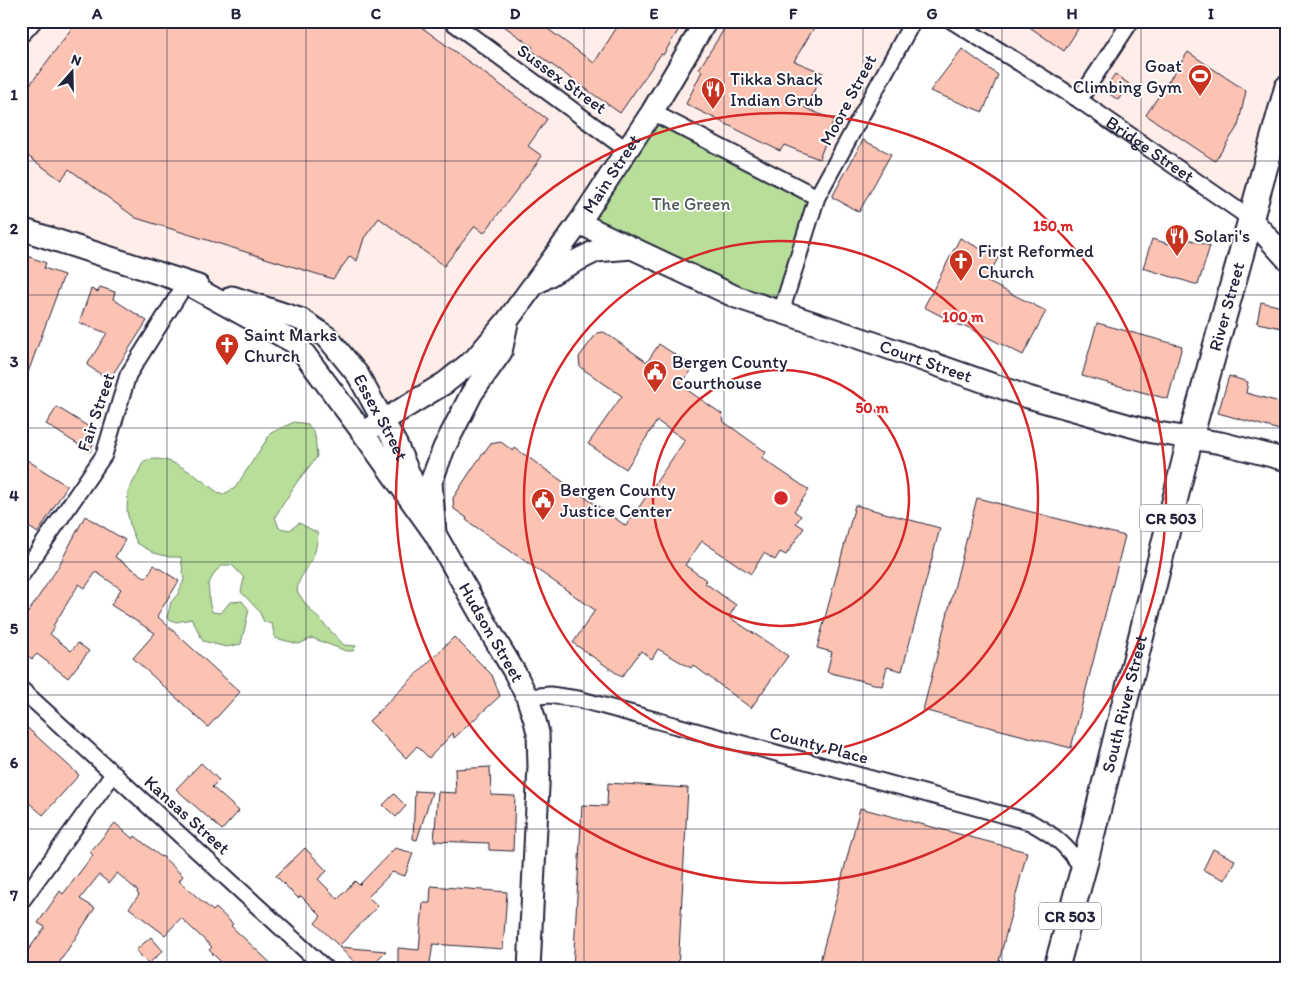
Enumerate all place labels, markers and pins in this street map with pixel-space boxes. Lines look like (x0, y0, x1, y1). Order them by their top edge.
place label: Goat Climbing Gym (1073, 55, 1182, 98)
sports icon: Goat Climbing Gym (1187, 63, 1213, 97)
place label: Tikka Shack Indian Grub (730, 68, 823, 111)
restaurant icon: Tikka Shack Indian Grub (700, 76, 726, 110)
restaurant icon: Solari's (1164, 223, 1190, 257)
place label: Solari's (1194, 225, 1250, 247)
place label: First Reformed Church (978, 240, 1094, 283)
church icon: First Reformed Church (948, 248, 974, 282)
place label: Saint Marks Church (244, 324, 337, 367)
church icon: Saint Marks Church (214, 332, 240, 366)
place label: Bergen County Courthouse (672, 351, 788, 394)
public building icon: Bergen County Courthouse (642, 359, 668, 393)
place label: Bergen County Justice Center (560, 479, 676, 522)
public building icon: Bergen County Justice Center (530, 487, 556, 521)
centre of rings (772, 489, 790, 507)

